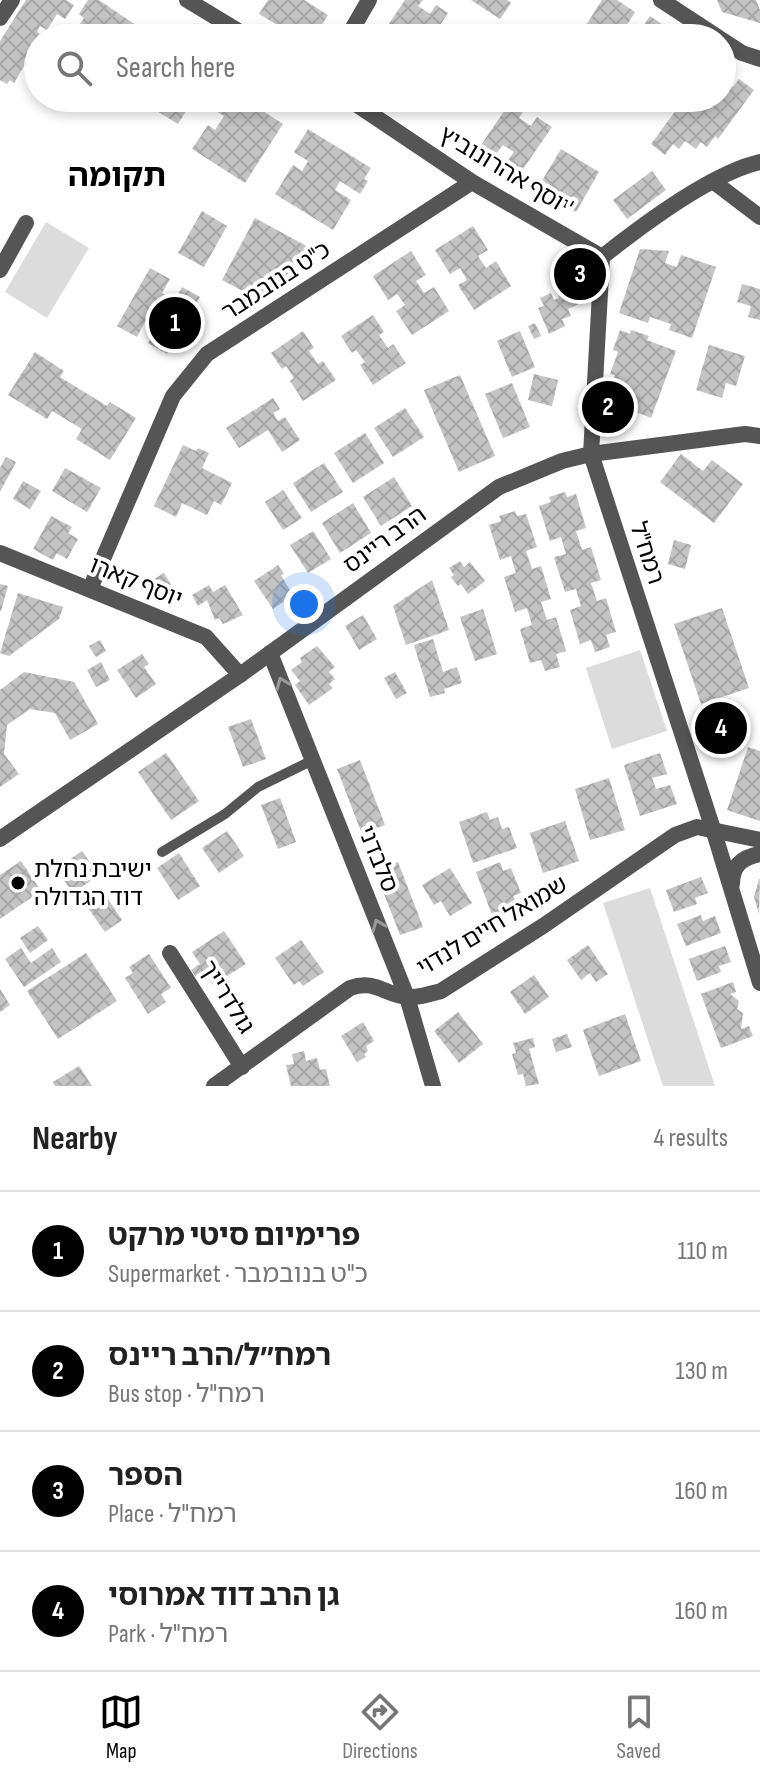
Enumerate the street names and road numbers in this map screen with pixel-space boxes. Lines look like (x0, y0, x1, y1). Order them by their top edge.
street label: יוסף אהרונוביץ' (434, 120, 578, 222)
street label: כ"ט בנובמבר (216, 235, 336, 327)
street label: הרב ריינס (338, 500, 432, 580)
street label: רמח"ל (623, 518, 671, 588)
street label: יוסף קארו (85, 550, 187, 614)
street label: סלבדני (352, 821, 404, 897)
street label: שמואל חיים לנדוי (411, 870, 573, 982)
street label: גולדרייך (193, 955, 261, 1039)

